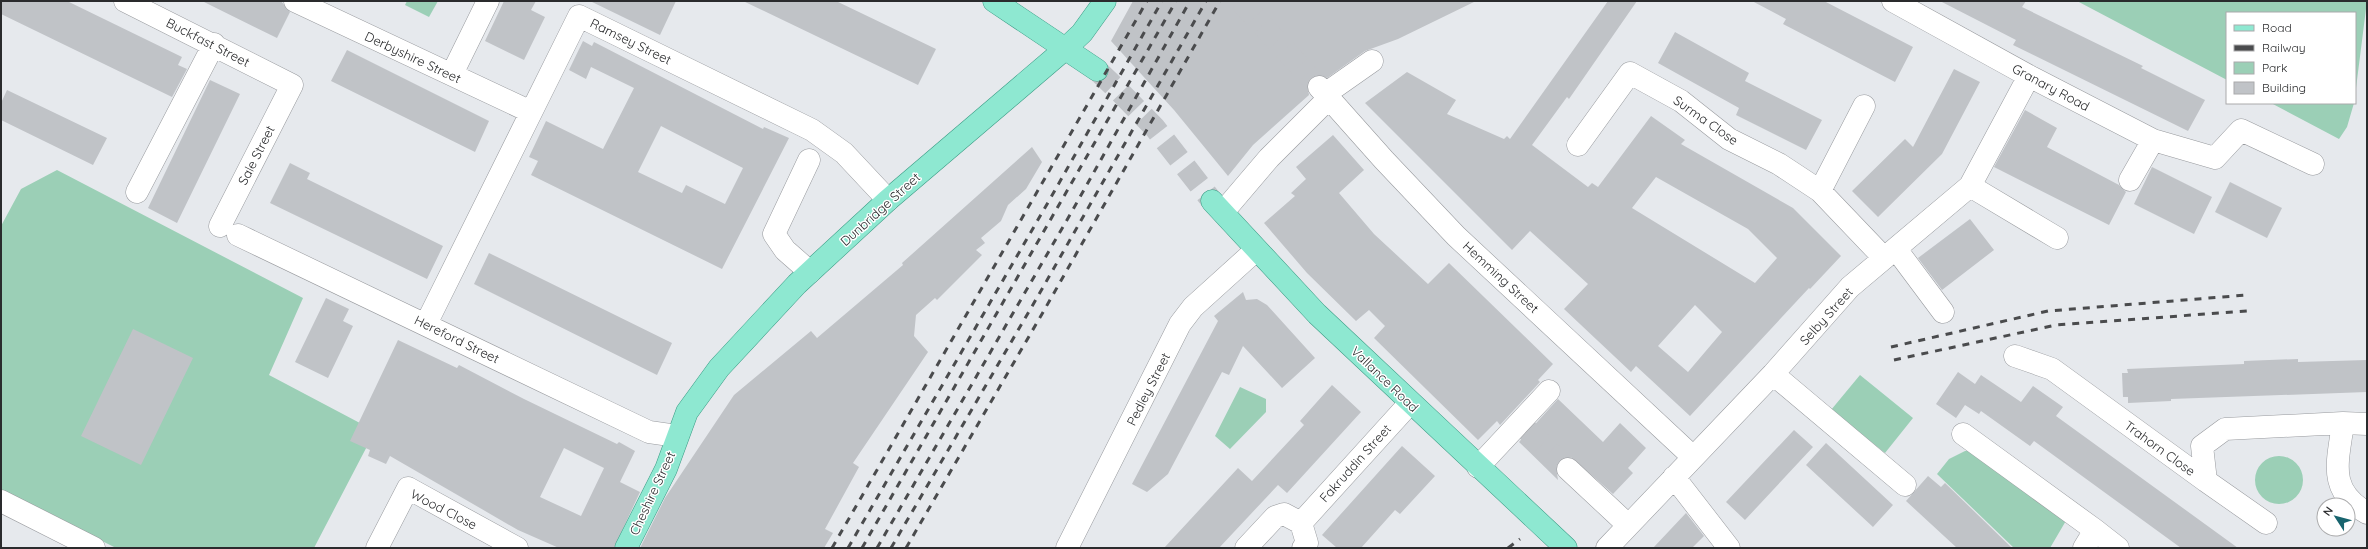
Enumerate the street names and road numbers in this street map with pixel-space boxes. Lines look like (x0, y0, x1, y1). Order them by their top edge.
street label: Buckfast Street (164, 14, 252, 70)
street label: Ramsey Street (588, 14, 674, 68)
street label: Derbyshire Street (362, 28, 464, 86)
street label: Granary Road (2010, 60, 2092, 114)
street label: Surma Close (1670, 92, 1742, 148)
street label: Sale Street (234, 123, 278, 187)
street label: Dunbridge Street (837, 169, 923, 249)
street label: Hemming Street (1460, 238, 1542, 316)
street label: Selby Street (1796, 284, 1856, 348)
street label: Hereford Street (412, 312, 502, 366)
street label: Vallance Road (1348, 343, 1422, 415)
street label: Pedley Street (1123, 350, 1173, 428)
street label: Trahorn Close (2121, 417, 2199, 479)
street label: Fakruddin Street (1316, 421, 1394, 505)
street label: Cheshire Street (626, 449, 678, 537)
street label: Wood Close (408, 485, 480, 533)

